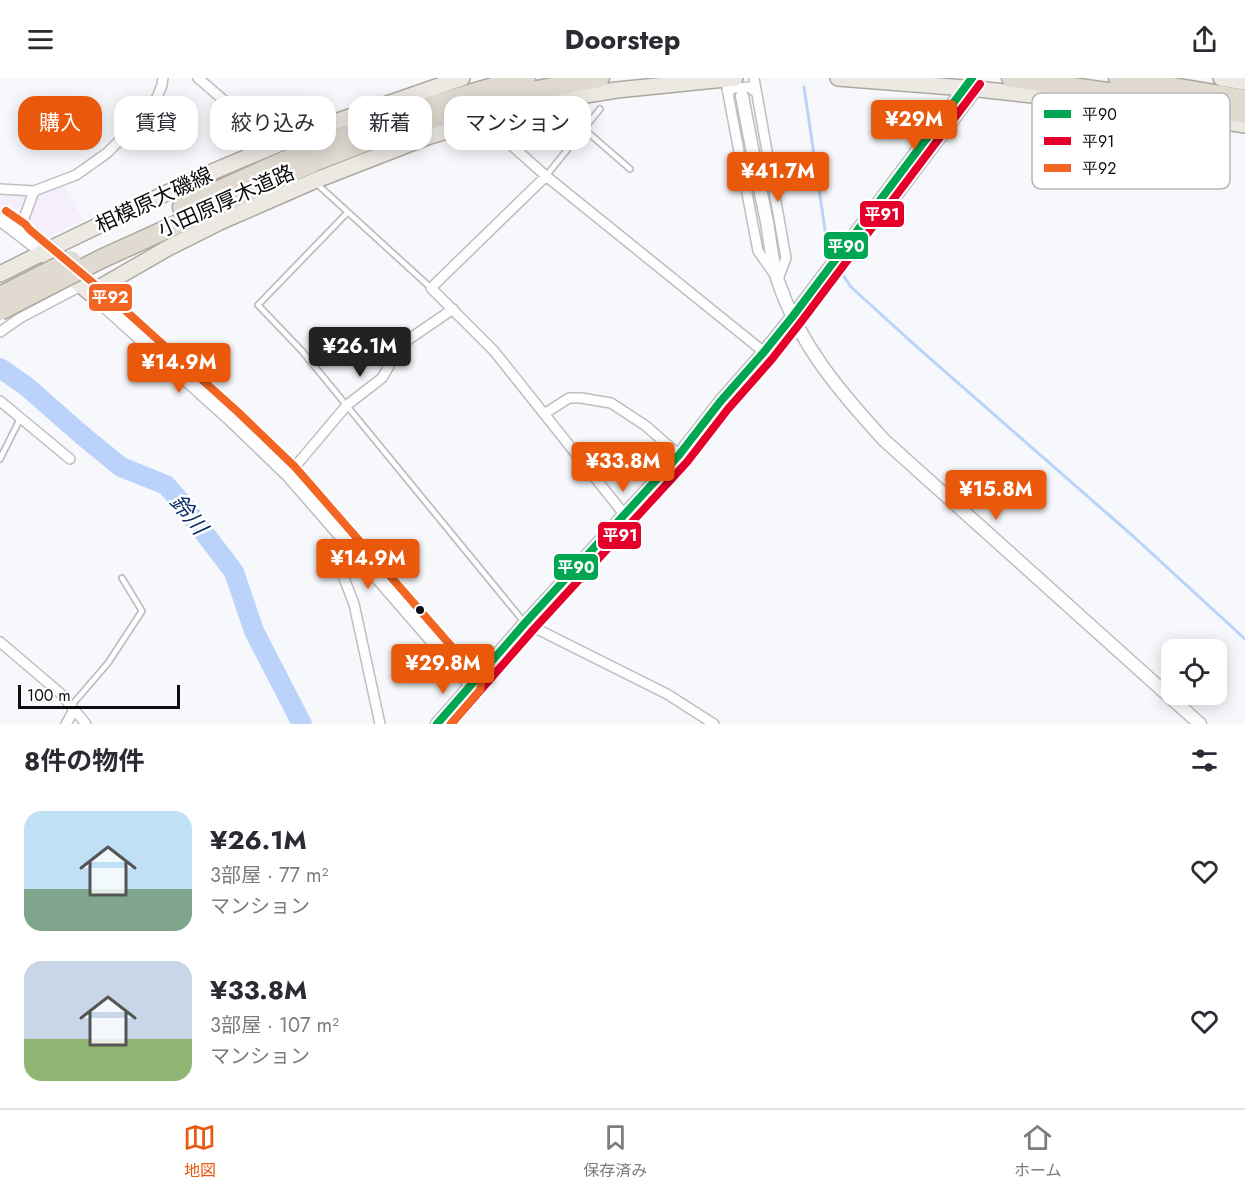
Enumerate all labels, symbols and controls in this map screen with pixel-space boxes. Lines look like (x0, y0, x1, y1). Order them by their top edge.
text: Doorstep (565, 20, 680, 59)
icon: menu (24, 23, 57, 56)
icon: share (1188, 23, 1221, 56)
legend (1032, 93, 1230, 189)
chip: 購入 (18, 96, 102, 150)
chip: 賃貸 (114, 96, 198, 150)
chip: 絞り込み (210, 96, 336, 150)
chip: 新着 (348, 96, 432, 150)
chip: マンション (444, 96, 591, 150)
pin: ¥29M (878, 100, 950, 151)
text: 平90 (1082, 103, 1117, 126)
text: ¥29M (885, 105, 943, 134)
text: 平91 (1082, 130, 1114, 153)
pin: ¥41.7M (729, 152, 827, 203)
street label: 小田原厚木道路 (153, 157, 299, 245)
text: ¥41.7M (741, 157, 815, 186)
text: 平92 (1082, 157, 1116, 180)
street label: 相模原大磯線 (91, 160, 217, 240)
line badge: 平91 (859, 200, 905, 228)
text: 平91 (865, 203, 899, 226)
line badge: 平90 (823, 231, 869, 260)
text: 平90 (827, 235, 865, 258)
line badge: 平92 (88, 283, 133, 312)
text: 平92 (91, 286, 129, 309)
pin: ¥26.1M (311, 327, 409, 378)
text: ¥26.1M (323, 332, 397, 361)
pin: ¥14.9M (130, 343, 228, 394)
text: ¥14.9M (141, 348, 217, 377)
pin: ¥33.8M (574, 442, 672, 493)
text: ¥33.8M (586, 447, 660, 476)
pin: ¥15.8M (947, 470, 1045, 521)
text: ¥15.8M (959, 475, 1033, 504)
water label: 鈴川 (163, 487, 217, 543)
line badge: 平91 (597, 521, 642, 550)
text: 平91 (603, 524, 637, 547)
pin: ¥14.9M (319, 539, 417, 590)
text: ¥14.9M (330, 544, 406, 573)
line badge: 平90 (553, 553, 599, 581)
text: 平90 (557, 556, 595, 579)
unlabelled marker (414, 604, 426, 616)
map controls (1161, 639, 1227, 705)
button: locate (1161, 639, 1227, 705)
pin: ¥29.8M (394, 644, 492, 695)
text: ¥29.8M (405, 649, 481, 678)
scale bar (18, 682, 180, 710)
text: 100 m (27, 684, 71, 707)
text: 8件の物件 (24, 742, 144, 780)
icon: filters (1188, 744, 1221, 777)
text: ¥26.1M (210, 821, 307, 859)
icon: home (72, 835, 144, 907)
icon: heart (1188, 855, 1221, 888)
text: 3部屋 · 77 m² (210, 861, 328, 890)
text: マンション (210, 892, 310, 921)
text: ¥33.8M (210, 971, 307, 1009)
icon: home (72, 985, 144, 1057)
icon: heart (1188, 1005, 1221, 1038)
text: 3部屋 · 107 m² (210, 1011, 339, 1040)
text: マンション (210, 1042, 310, 1071)
tab: 地図 (183, 1121, 216, 1182)
tab: 保存済み (583, 1121, 647, 1182)
tab: ホーム (1014, 1121, 1062, 1182)

